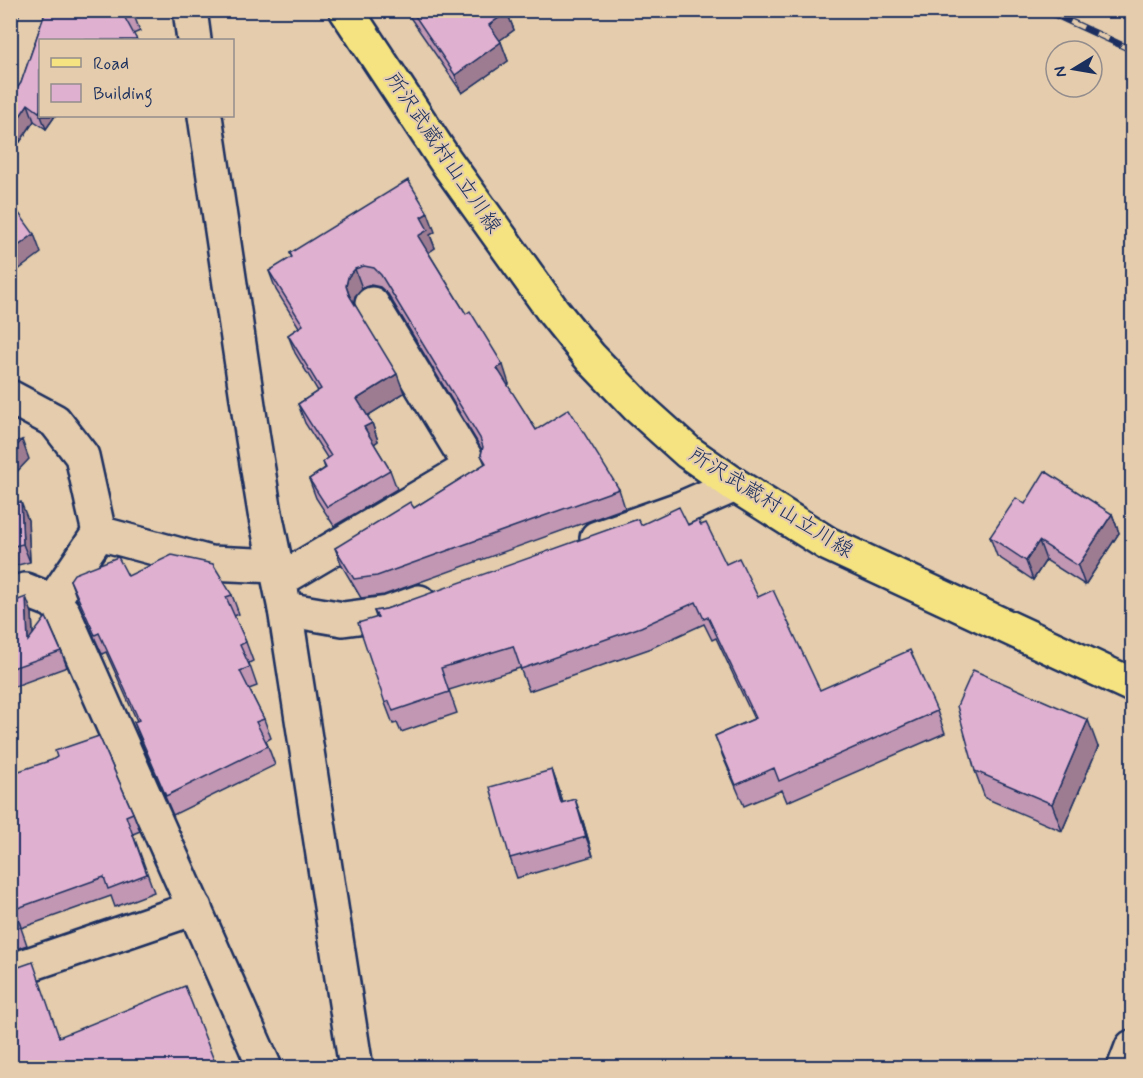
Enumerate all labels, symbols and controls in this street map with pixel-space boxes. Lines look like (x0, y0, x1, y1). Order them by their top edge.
legend (39, 39, 234, 117)
north arrow (1044, 39, 1104, 99)
text: Road (93, 52, 129, 76)
text: N (1049, 64, 1072, 79)
street label: 所沢武蔵村山立川線 (379, 67, 507, 239)
text: Building (93, 82, 153, 108)
street label: 所沢武蔵村山立川線 (683, 441, 859, 565)

